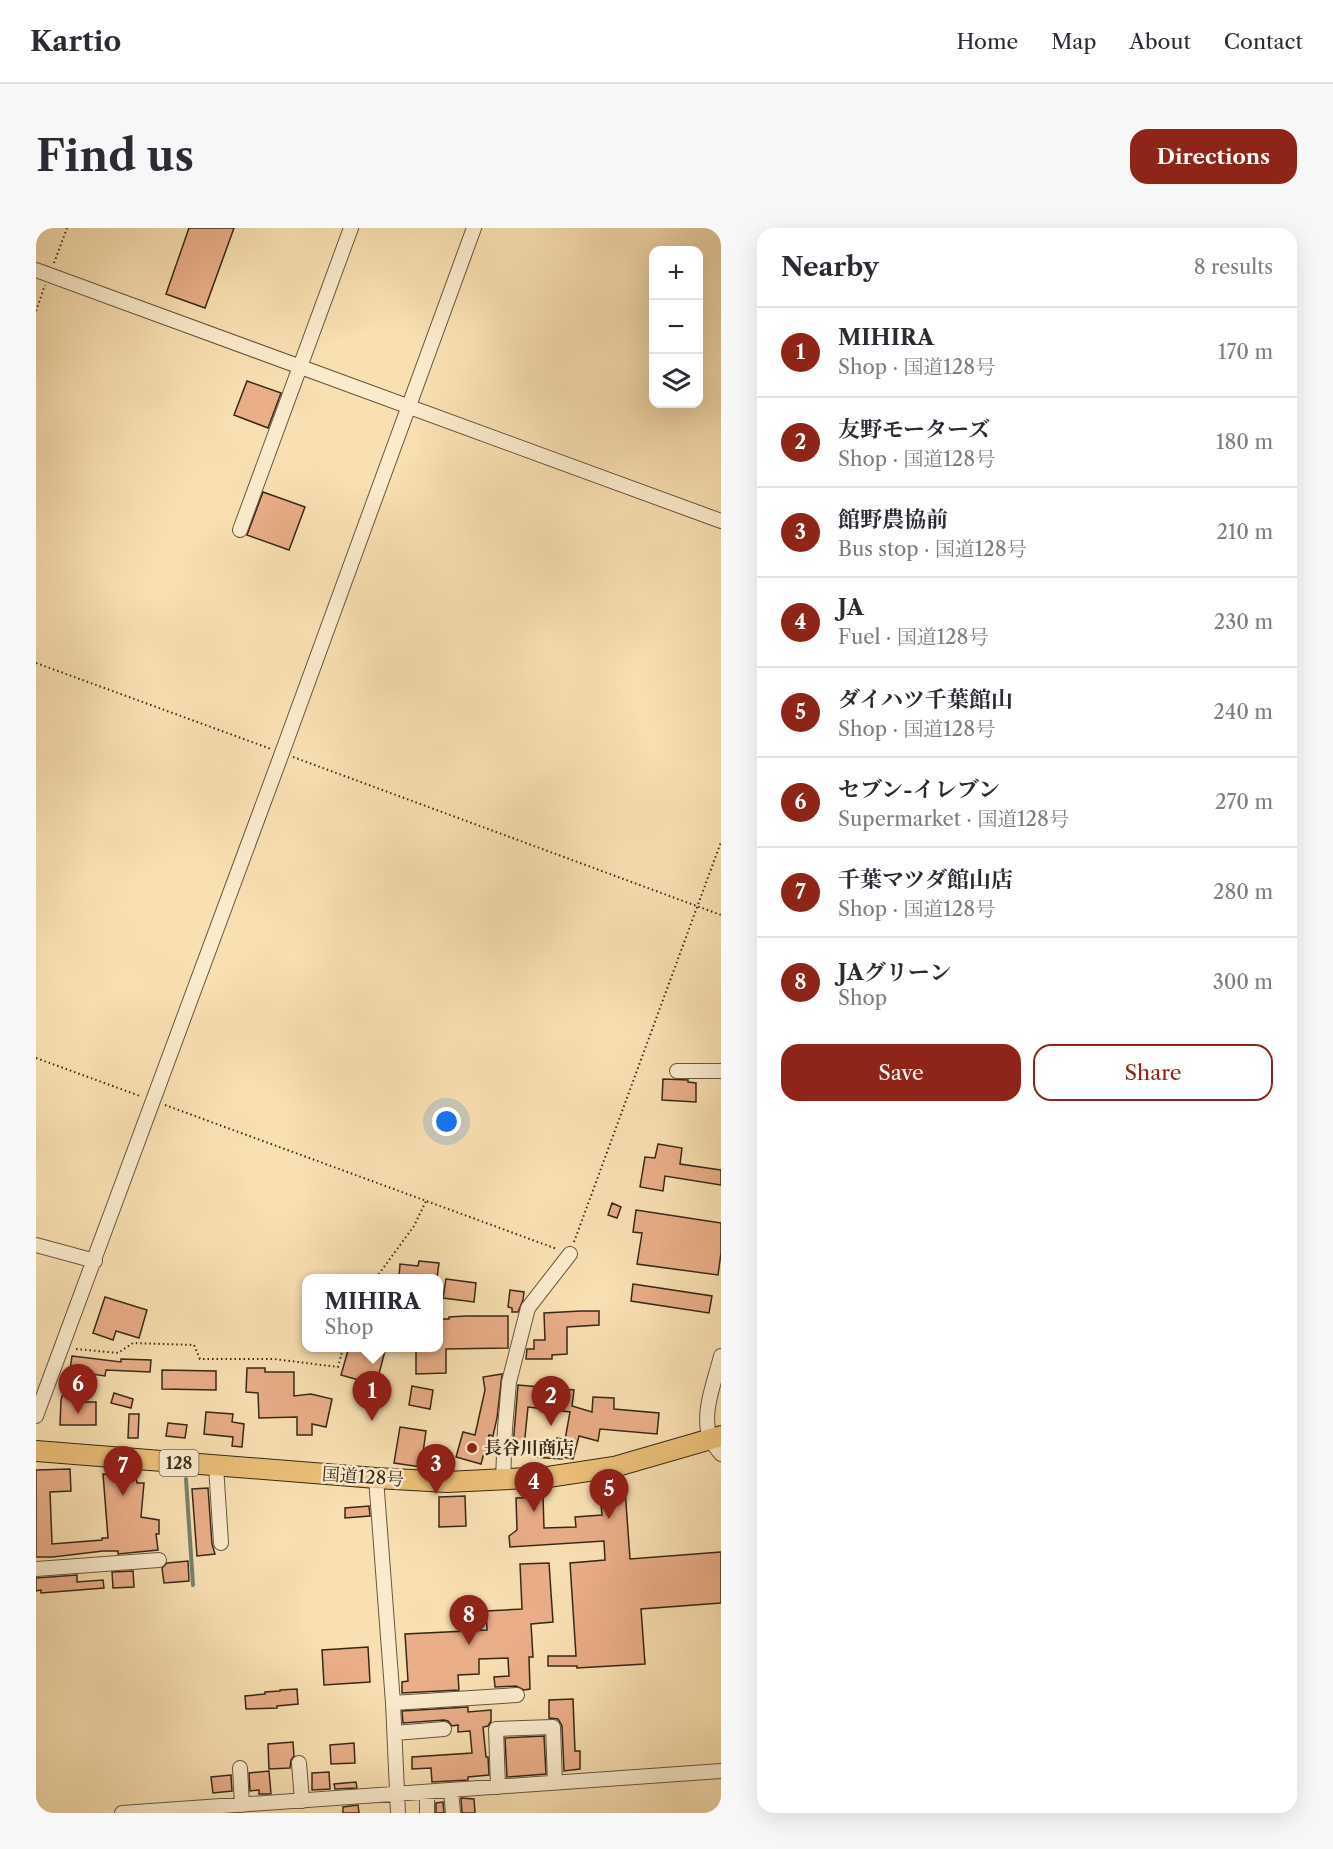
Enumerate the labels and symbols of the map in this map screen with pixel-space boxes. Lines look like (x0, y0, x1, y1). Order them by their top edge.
your location (432, 1107, 461, 1136)
pin: 6 (58, 1364, 98, 1414)
pin: 1 (352, 1372, 392, 1421)
pin: 2 (532, 1376, 570, 1426)
place label: 長谷川商店 (484, 1437, 574, 1459)
marker: 長谷川商店 (465, 1441, 479, 1455)
pin: 3 (416, 1444, 456, 1494)
pin: 7 (104, 1446, 142, 1496)
road number: 128 (160, 1450, 198, 1476)
pin: 4 (514, 1462, 554, 1512)
street label: 国道128号 (321, 1463, 405, 1491)
pin: 5 (590, 1470, 628, 1519)
pin: 8 (450, 1596, 488, 1645)

